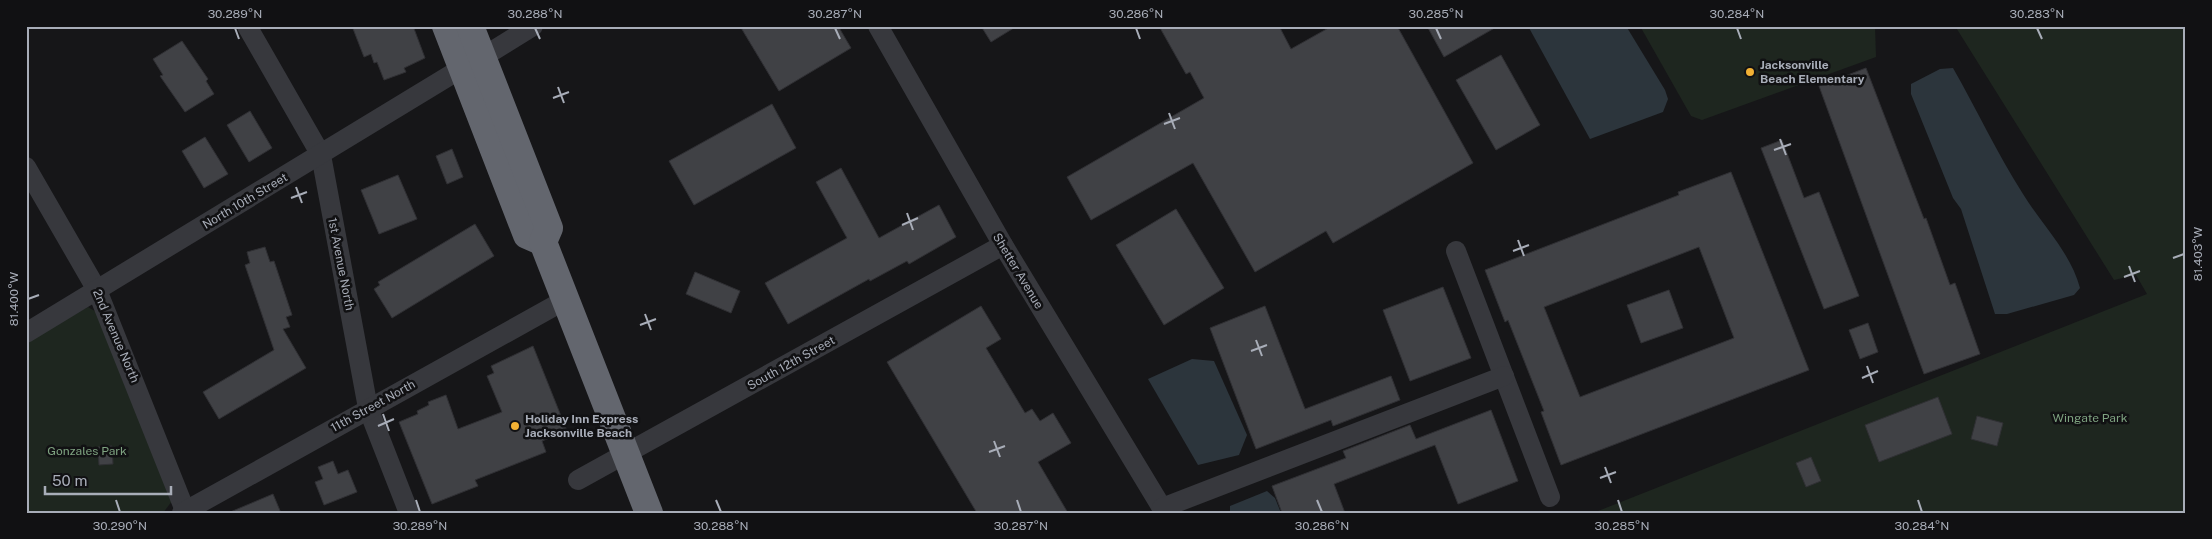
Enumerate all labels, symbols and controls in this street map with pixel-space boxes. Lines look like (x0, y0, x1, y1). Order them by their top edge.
text: 30.289°N (208, 7, 262, 21)
text: 30.288°N (508, 7, 562, 21)
text: 30.287°N (808, 7, 862, 21)
text: 30.286°N (1109, 7, 1163, 21)
text: 30.285°N (1409, 7, 1463, 21)
text: 30.284°N (1710, 7, 1764, 21)
text: 30.283°N (2010, 7, 2064, 21)
place label: Jacksonville Beach Elementary (1760, 58, 1865, 86)
marker: Jacksonville Beach Elementary (1744, 66, 1756, 78)
street label: North 10th Street (200, 170, 290, 232)
street label: 1st Avenue North (325, 216, 357, 312)
text: 81.403°W (2191, 226, 2205, 281)
street label: Shetter Avenue (990, 231, 1046, 311)
text: 81.400°W (7, 271, 21, 326)
street label: 2nd Avenue North (90, 287, 142, 385)
street label: South 12th Street (745, 333, 837, 393)
street label: 11th Street North (328, 377, 418, 435)
park label: Wingate Park (2053, 411, 2128, 425)
place label: Holiday Inn Express Jacksonville Beach (525, 412, 638, 440)
marker: Holiday Inn Express Jacksonville Beach (509, 420, 521, 432)
park label: Gonzales Park (47, 444, 127, 458)
scale bar (45, 464, 171, 496)
text: 50 m (52, 472, 87, 489)
text: 30.290°N (93, 519, 147, 533)
text: 30.289°N (393, 519, 447, 533)
text: 30.288°N (694, 519, 748, 533)
text: 30.287°N (994, 519, 1048, 533)
text: 30.286°N (1295, 519, 1349, 533)
text: 30.285°N (1595, 519, 1649, 533)
text: 30.284°N (1895, 519, 1949, 533)

